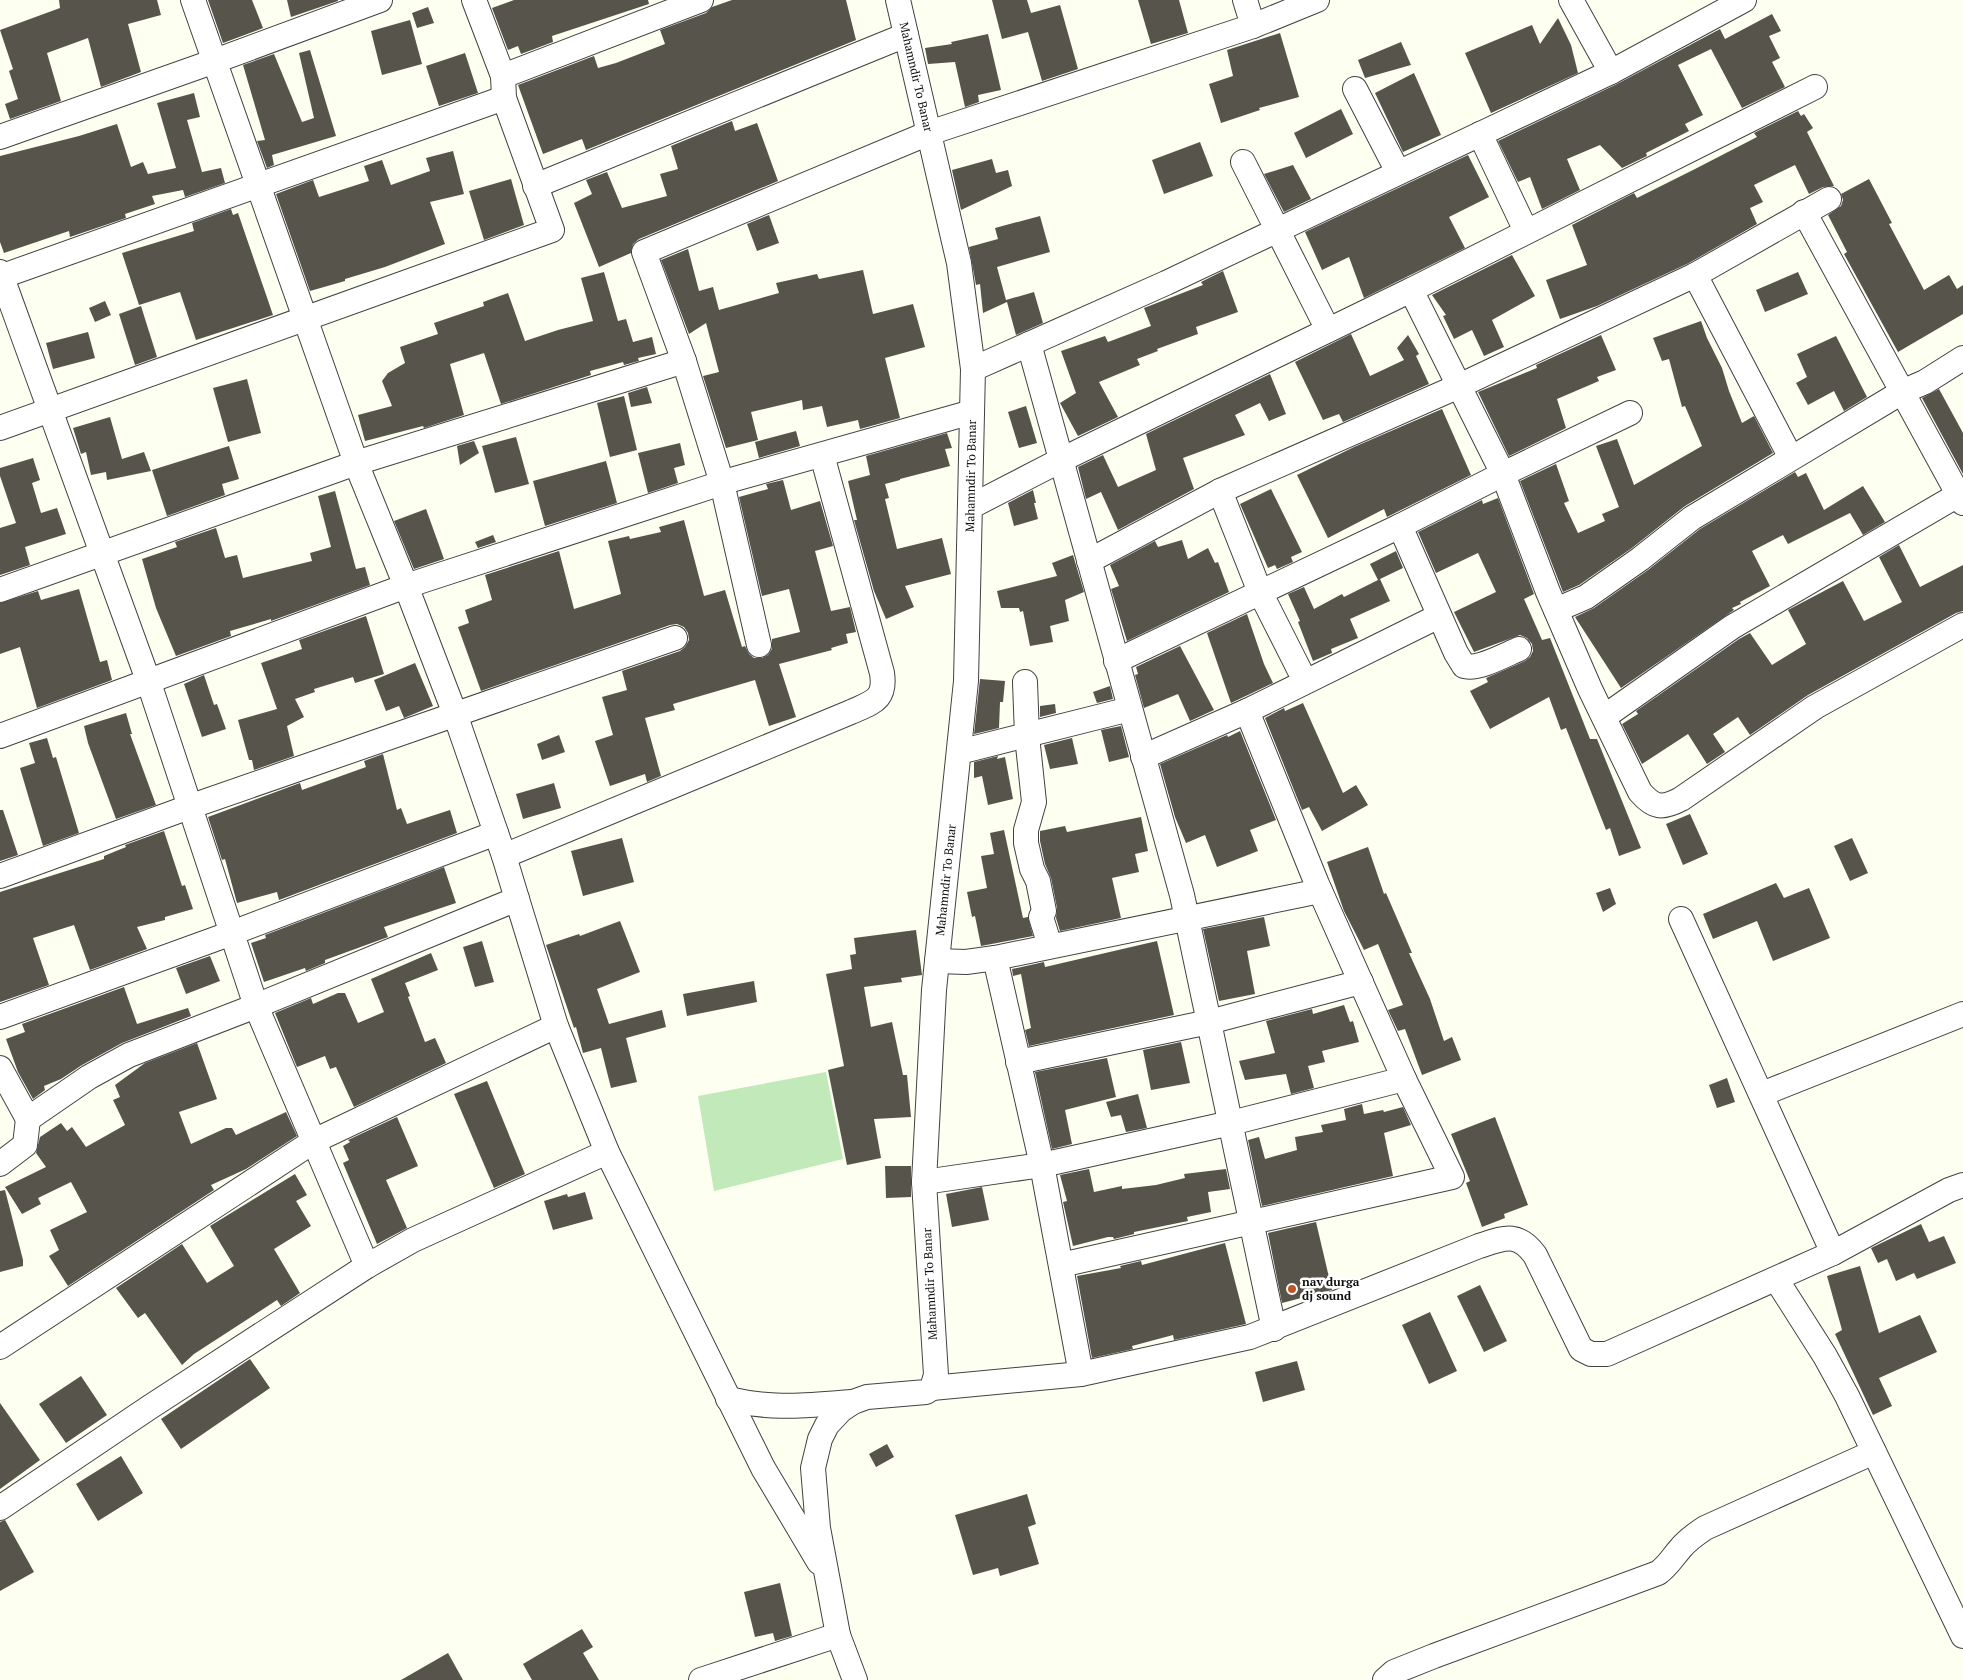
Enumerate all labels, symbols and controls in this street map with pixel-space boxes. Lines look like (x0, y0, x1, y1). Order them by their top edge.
street label: Mahamndir To Banar (897, 20, 937, 134)
street label: Mahamndir To Banar (962, 419, 979, 532)
street label: Mahamndir To Banar (932, 823, 959, 937)
street label: Mahamndir To Banar (919, 1227, 940, 1340)
place label: nav durga dj sound (1302, 1274, 1360, 1303)
marker: nav durga dj sound (1286, 1283, 1298, 1295)

